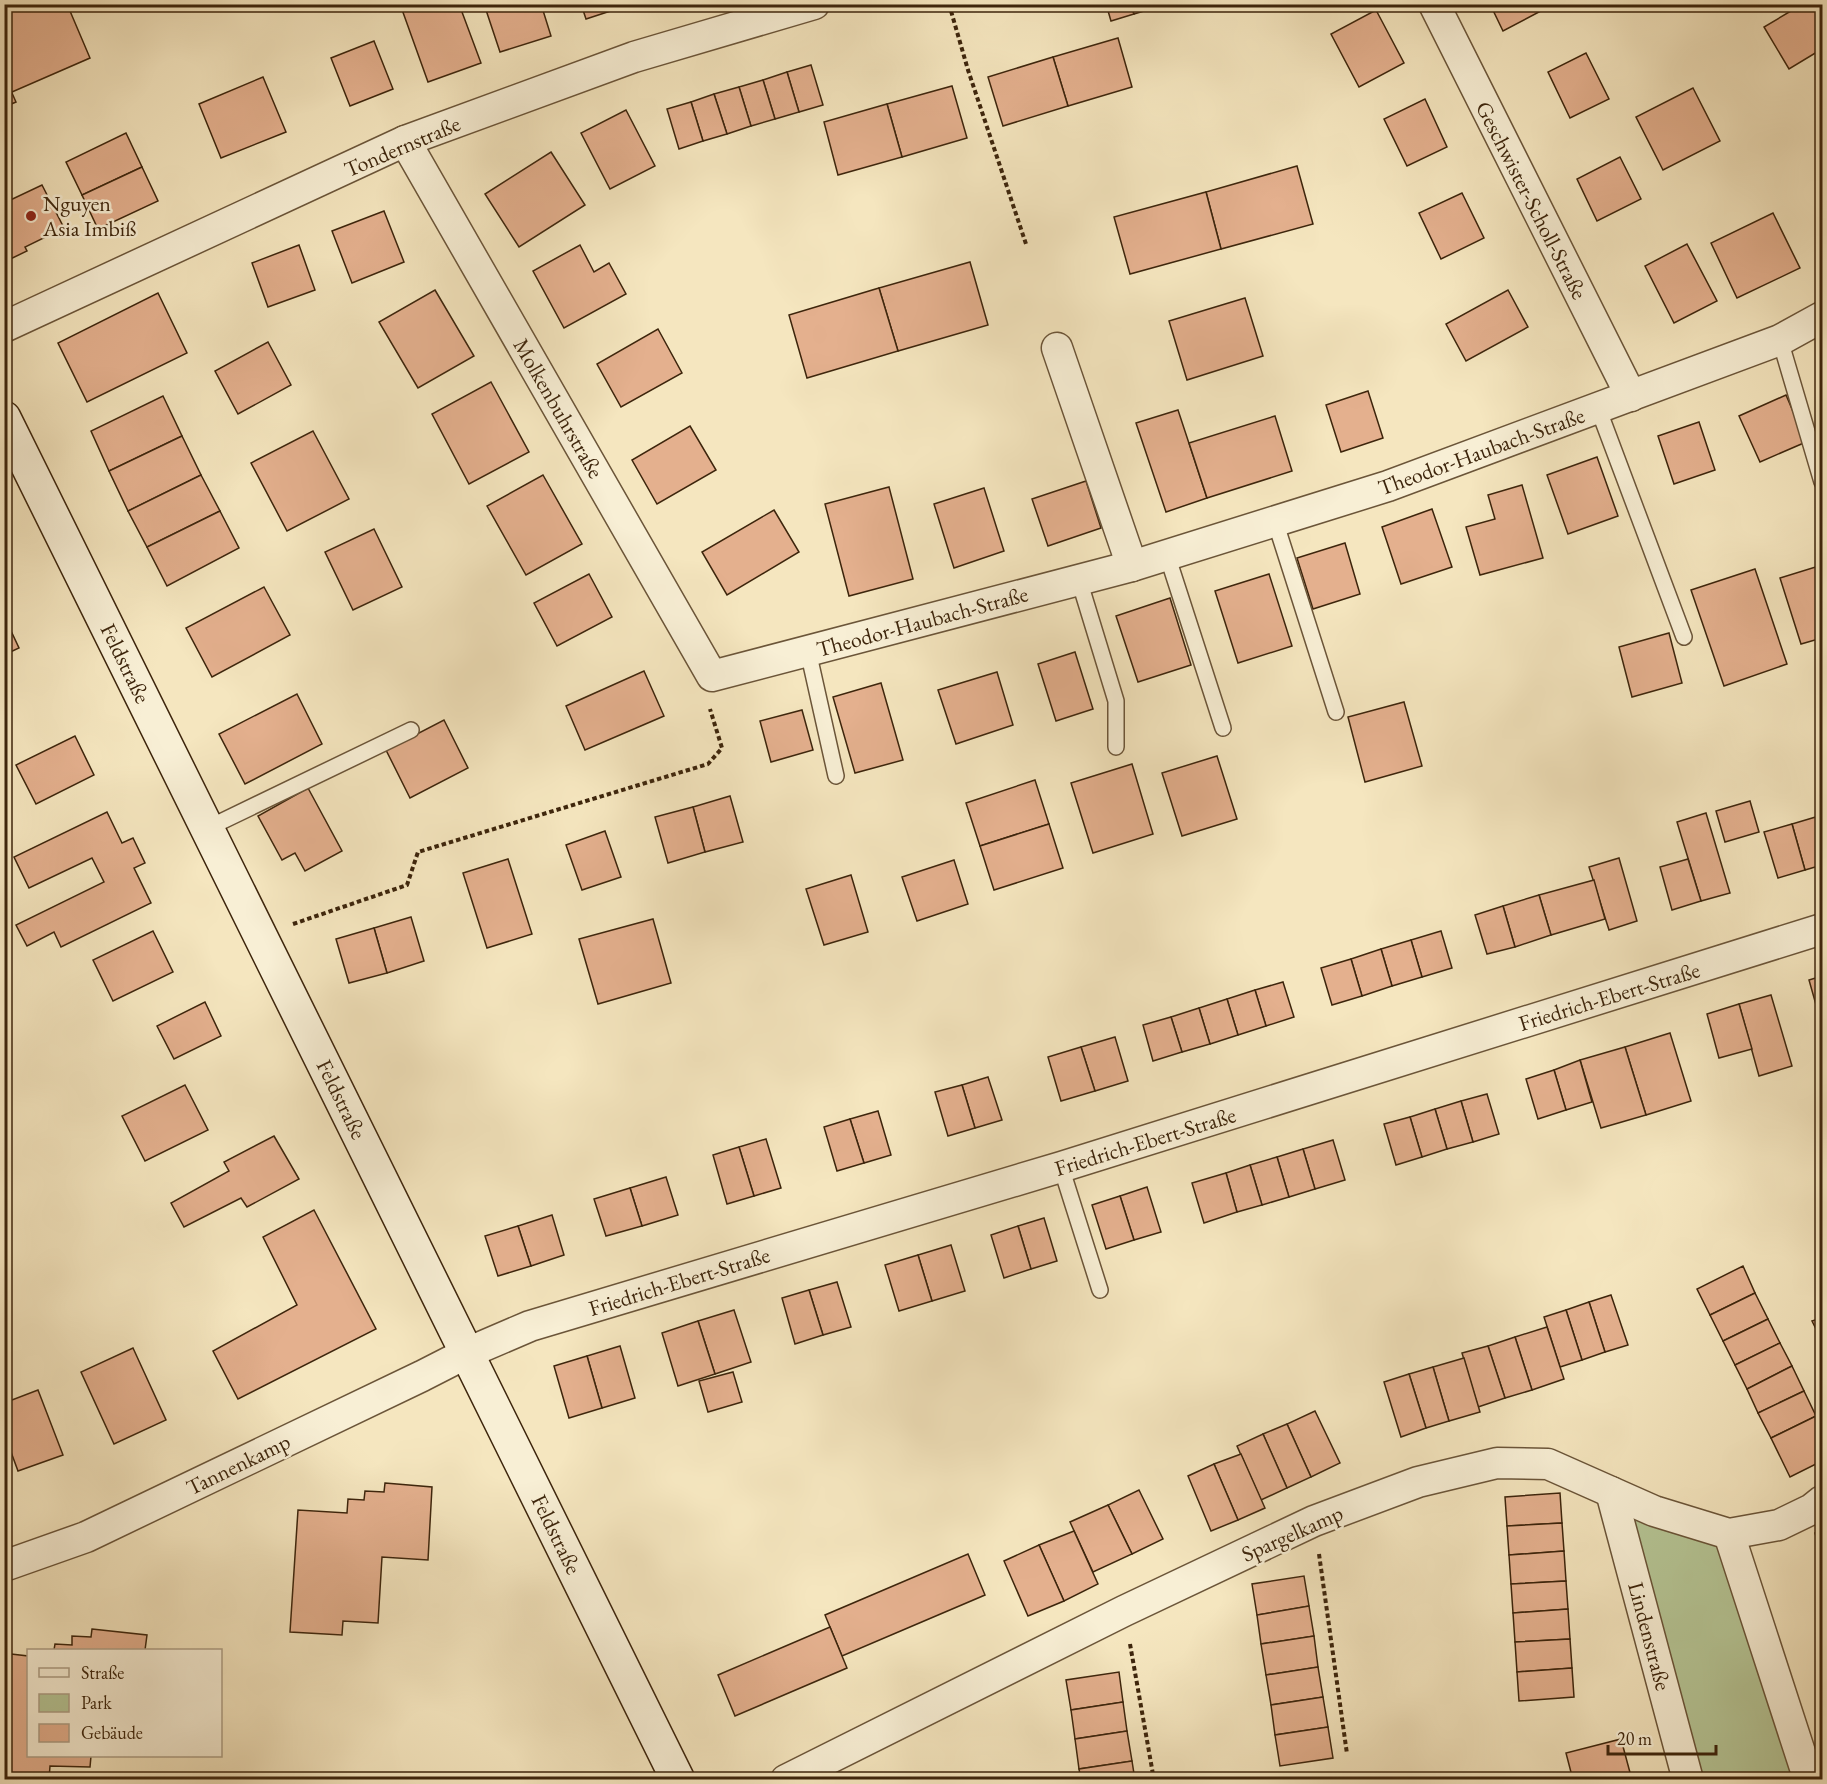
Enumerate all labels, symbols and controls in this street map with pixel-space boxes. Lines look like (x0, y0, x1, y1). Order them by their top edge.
street label: Geschwister-Scholl-Straße (1469, 96, 1594, 305)
street label: Tondernstraße (340, 109, 465, 184)
place label: Nguyen Asia Imbiß (42, 189, 136, 243)
marker: Nguyen Asia Imbiß (24, 209, 38, 223)
street label: Molkenbuhrstraße (507, 333, 611, 484)
street label: Theodor-Haubach-Straße (1374, 400, 1589, 502)
street label: Theodor-Haubach-Straße (813, 579, 1031, 664)
street label: Feldstraße (94, 618, 157, 708)
street label: Friedrich-Ebert-Straße (1515, 955, 1704, 1038)
street label: Feldstraße (310, 1054, 373, 1144)
street label: Friedrich-Ebert-Straße (1051, 1100, 1240, 1183)
street label: Friedrich-Ebert-Straße (585, 1240, 774, 1323)
street label: Tannenkamp (181, 1427, 295, 1502)
street label: Feldstraße (525, 1489, 588, 1579)
street label: Spargelkamp (1237, 1498, 1348, 1569)
street label: Lindenstraße (1621, 1579, 1678, 1694)
legend (27, 1649, 222, 1757)
text: Straße (81, 1661, 124, 1684)
text: Park (81, 1691, 112, 1714)
scale bar (1608, 1718, 1716, 1756)
text: Gebäude (81, 1721, 143, 1744)
text: 20 m (1617, 1727, 1652, 1750)

